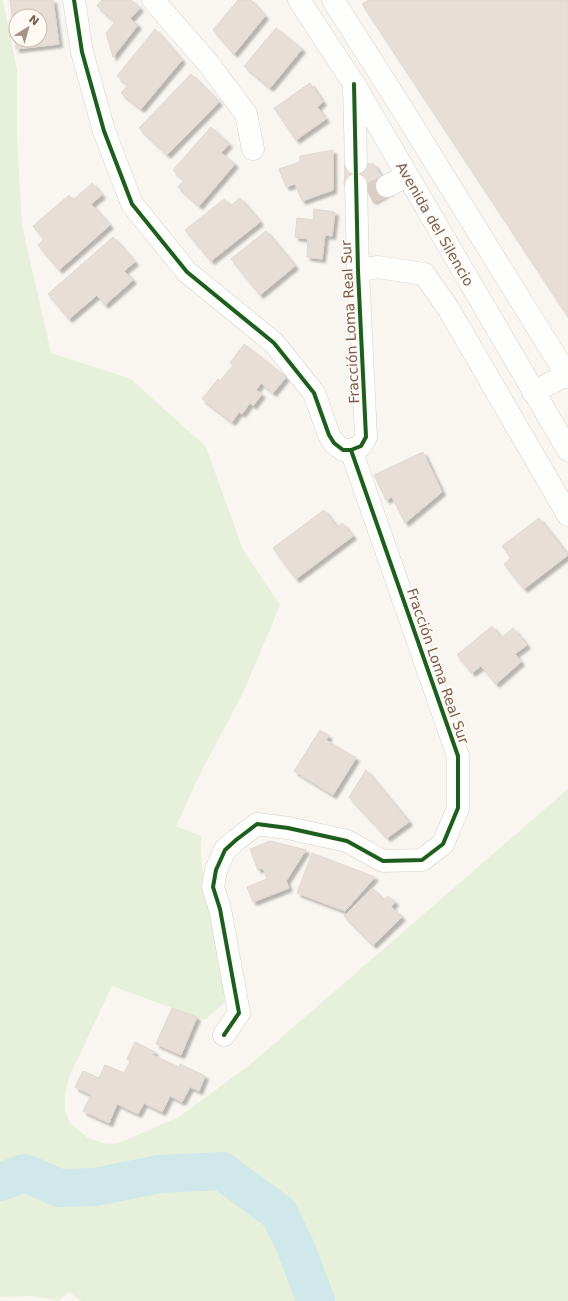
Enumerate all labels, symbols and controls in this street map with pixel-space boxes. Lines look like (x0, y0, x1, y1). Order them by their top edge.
north arrow (8, 8, 48, 48)
text: N (26, 12, 41, 28)
street label: Avenida del Silencio (393, 159, 477, 289)
street label: Fracción Loma Real Sur (338, 240, 362, 404)
street label: Fracción Loma Real Sur (404, 586, 472, 746)

